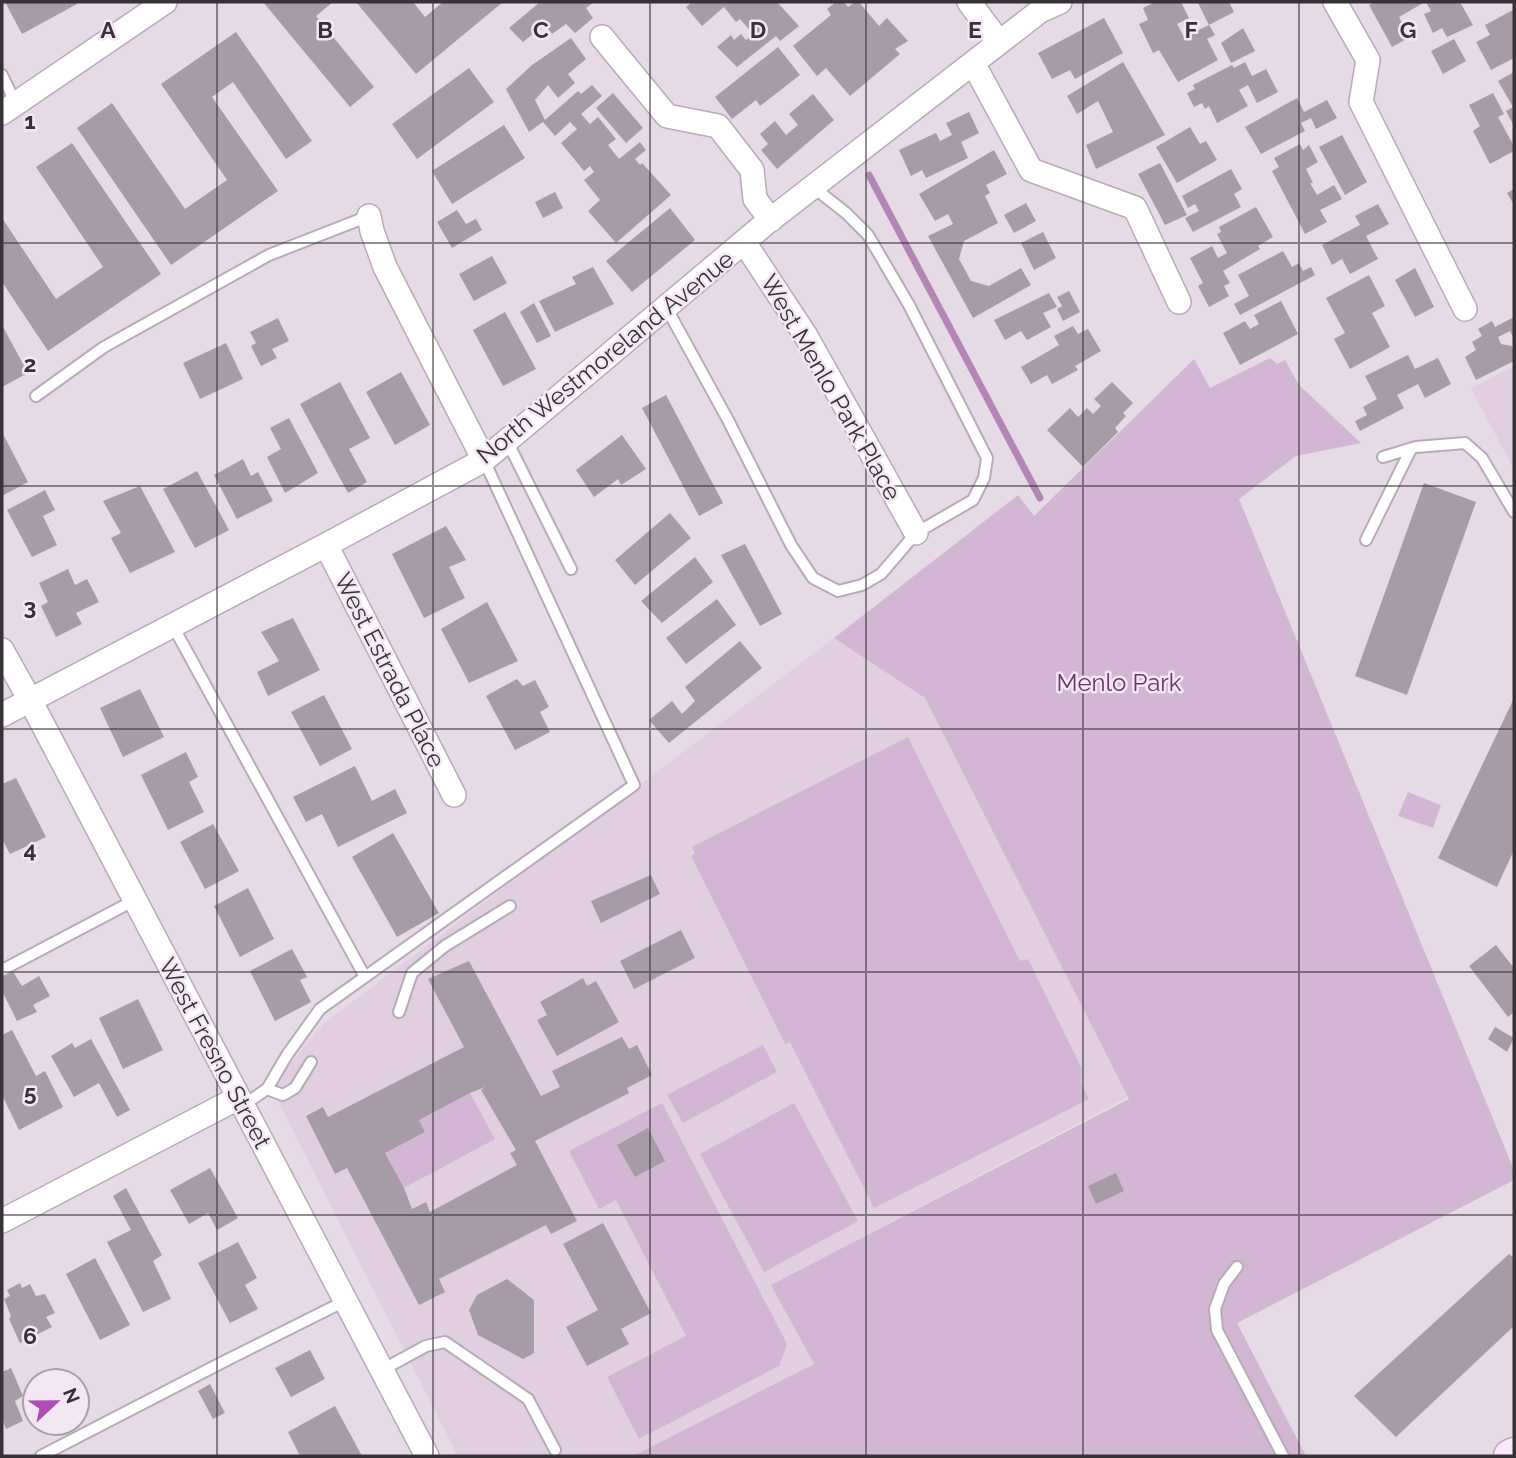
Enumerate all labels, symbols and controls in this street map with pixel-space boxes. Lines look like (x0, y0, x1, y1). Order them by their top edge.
text: A (100, 16, 116, 43)
text: B (317, 16, 333, 43)
text: C (533, 16, 549, 43)
text: D (750, 16, 766, 43)
text: E (968, 16, 982, 43)
text: F (1184, 16, 1198, 43)
text: G (1400, 16, 1416, 43)
text: 1 (24, 107, 36, 134)
street label: North Westmoreland Avenue (471, 244, 739, 470)
street label: West Menlo Park Place (754, 269, 908, 505)
text: 2 (24, 350, 36, 377)
street label: West Estrada Place (328, 568, 452, 772)
text: 3 (24, 593, 36, 620)
park label: Menlo Park (1057, 668, 1182, 697)
text: 4 (23, 836, 37, 863)
street label: West Fresno Street (153, 953, 277, 1153)
text: 5 (24, 1079, 37, 1106)
text: 6 (23, 1322, 37, 1349)
north arrow (21, 1367, 91, 1437)
text: N (59, 1385, 85, 1406)

